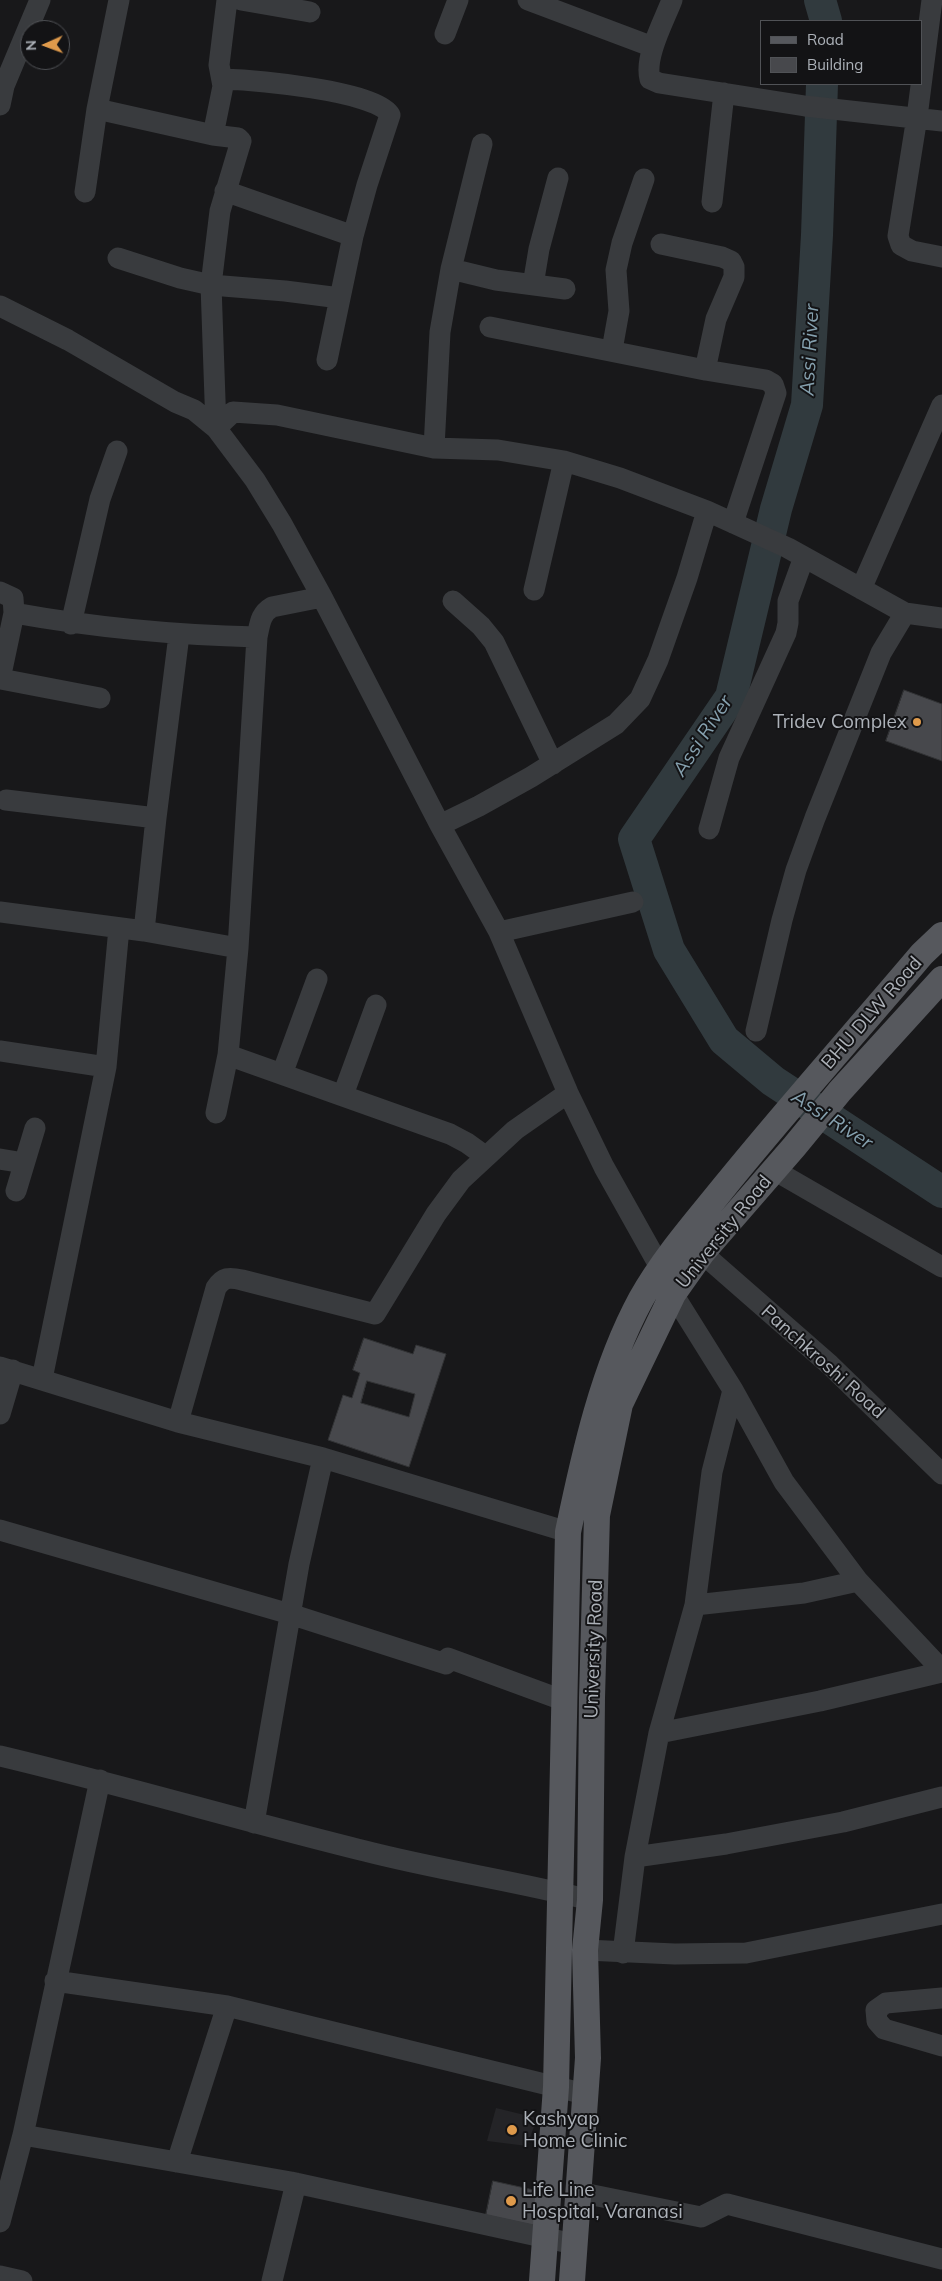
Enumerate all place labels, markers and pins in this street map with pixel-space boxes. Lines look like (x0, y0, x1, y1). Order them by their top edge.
place label: Tridev Complex (773, 711, 907, 733)
marker: Tridev Complex (911, 716, 923, 728)
place label: Kashyap Home Clinic (523, 2108, 627, 2152)
marker: Kashyap Home Clinic (505, 2123, 519, 2137)
place label: Life Line Hospital, Varanasi (522, 2179, 683, 2223)
marker: Life Line Hospital, Varanasi (504, 2194, 518, 2208)

